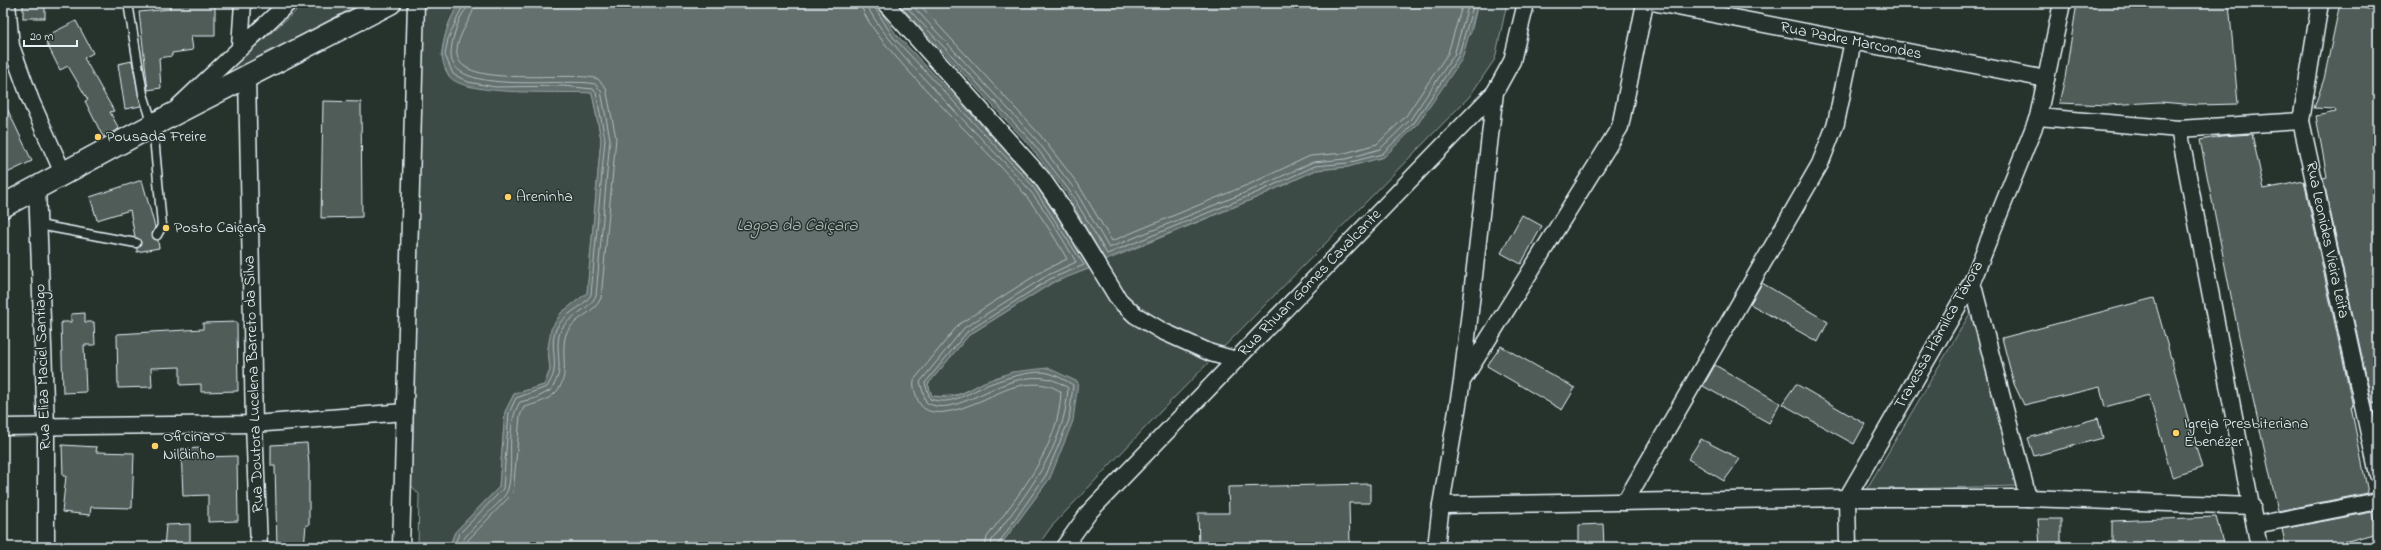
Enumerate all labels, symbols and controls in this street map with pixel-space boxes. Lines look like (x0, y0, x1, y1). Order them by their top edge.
street label: Rua Padre Marcondes (1778, 16, 1924, 66)
scale bar (24, 22, 77, 48)
text: 20 m (30, 28, 53, 46)
place label: Pousada Freire (106, 125, 207, 149)
marker: Pousada Freire (93, 132, 103, 142)
street label: Rua Leonides Vieira Leita (2299, 159, 2355, 321)
place label: Areninha (516, 185, 573, 209)
marker: Areninha (503, 192, 513, 202)
street label: Rua Rhuan Gomes Cavalcante (1233, 203, 1388, 362)
water label: Lagoa da Caiçara (736, 213, 858, 239)
place label: Posto Caiçara (174, 216, 266, 240)
marker: Posto Caiçara (161, 223, 171, 233)
street label: Rua Doutora Lucelena Barreto da Silva (238, 255, 270, 513)
street label: Travessa Hamilca Távora (1888, 256, 1990, 414)
street label: Rua Eliza Maciel Santiago (28, 283, 58, 451)
place label: Igreja Presbiteriana Ebenézer (2184, 412, 2308, 454)
place label: Oficina O Nildinho (163, 425, 225, 467)
marker: Igreja Presbiteriana Ebenézer (2171, 428, 2181, 438)
marker: Oficina O Nildinho (150, 441, 160, 451)

